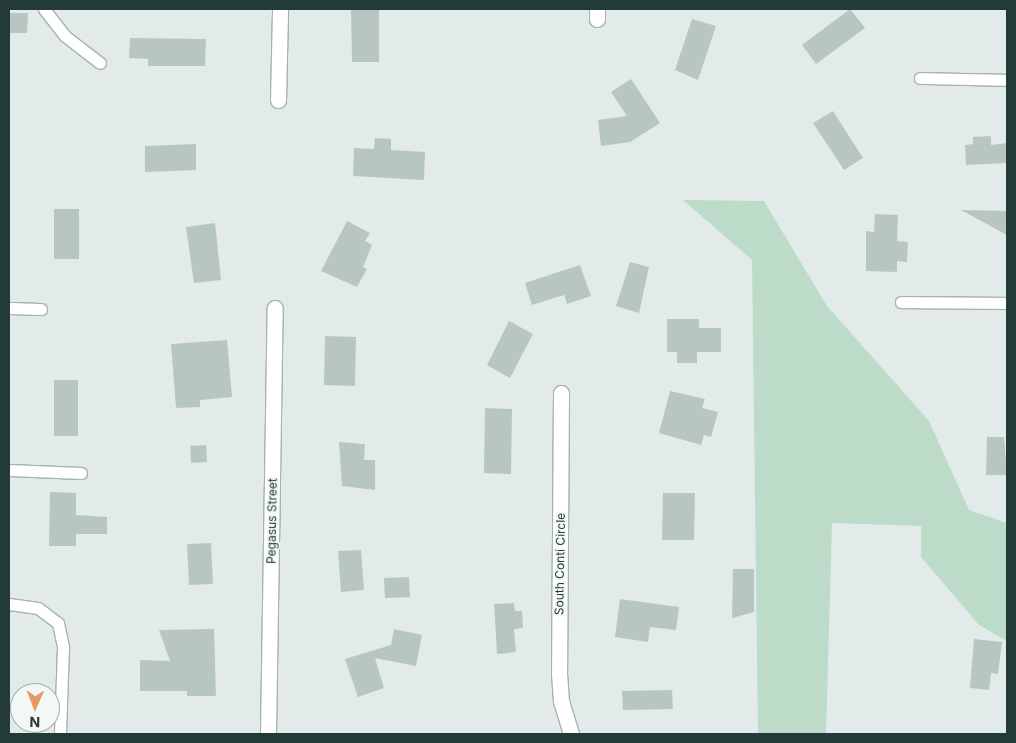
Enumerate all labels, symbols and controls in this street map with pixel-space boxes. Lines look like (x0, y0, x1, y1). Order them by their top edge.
street label: Pegasus Street (264, 478, 280, 564)
street label: South Conti Circle (552, 513, 568, 615)
north arrow (10, 683, 60, 733)
text: N (29, 714, 40, 731)

